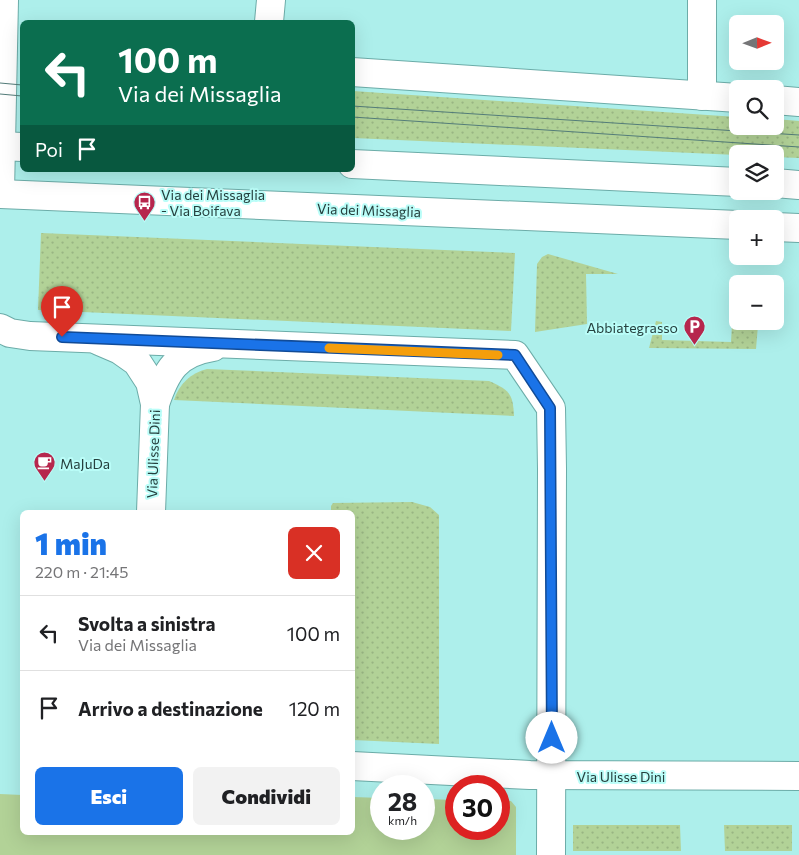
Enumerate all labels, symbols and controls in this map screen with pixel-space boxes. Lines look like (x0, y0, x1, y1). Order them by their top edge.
north arrow (729, 15, 784, 70)
map controls (729, 15, 784, 330)
text: 100 m (118, 37, 218, 80)
icon: left (35, 40, 100, 105)
text: Via dei Missaglia (118, 80, 282, 107)
button: search (729, 80, 784, 135)
icon: arrive (73, 135, 101, 163)
text: Poi (35, 138, 63, 161)
button: layers (729, 145, 784, 200)
place label: Via dei Missaglia - Via Boifava (161, 186, 265, 219)
bus stop icon: Via dei Missaglia - Via Boifava (133, 190, 157, 221)
street label: Via dei Missaglia (317, 200, 421, 220)
button: + (729, 210, 784, 265)
button: − (729, 275, 784, 330)
pin (41, 286, 83, 337)
icon: arrive (48, 293, 76, 321)
parking icon: Abbiategrasso (682, 315, 706, 346)
place label: Abbiategrasso (586, 319, 678, 336)
street label: Via Ulisse Dini (143, 409, 163, 499)
cafe icon: MaJuDa (32, 451, 56, 482)
place label: MaJuDa (60, 455, 110, 472)
text: 1 min (35, 524, 107, 561)
button: close (288, 527, 340, 579)
text: 220 m · 21:45 (35, 562, 128, 581)
text: Svolta a sinistra (78, 612, 216, 635)
icon: left (35, 619, 63, 647)
text: 100 m (287, 622, 340, 645)
text: Via dei Missaglia (78, 635, 197, 654)
icon: arrive (35, 694, 63, 722)
text: Arrivo a destinazione (78, 697, 263, 720)
text: 120 m (289, 697, 340, 720)
position arrow (525, 711, 577, 763)
button: Esci (35, 767, 183, 825)
button: Condividi (193, 767, 340, 825)
street label: Via Ulisse Dini (577, 768, 665, 785)
speed limit sign: 30 (445, 775, 510, 840)
text: 28 (388, 786, 417, 816)
text: km/h (388, 813, 417, 827)

